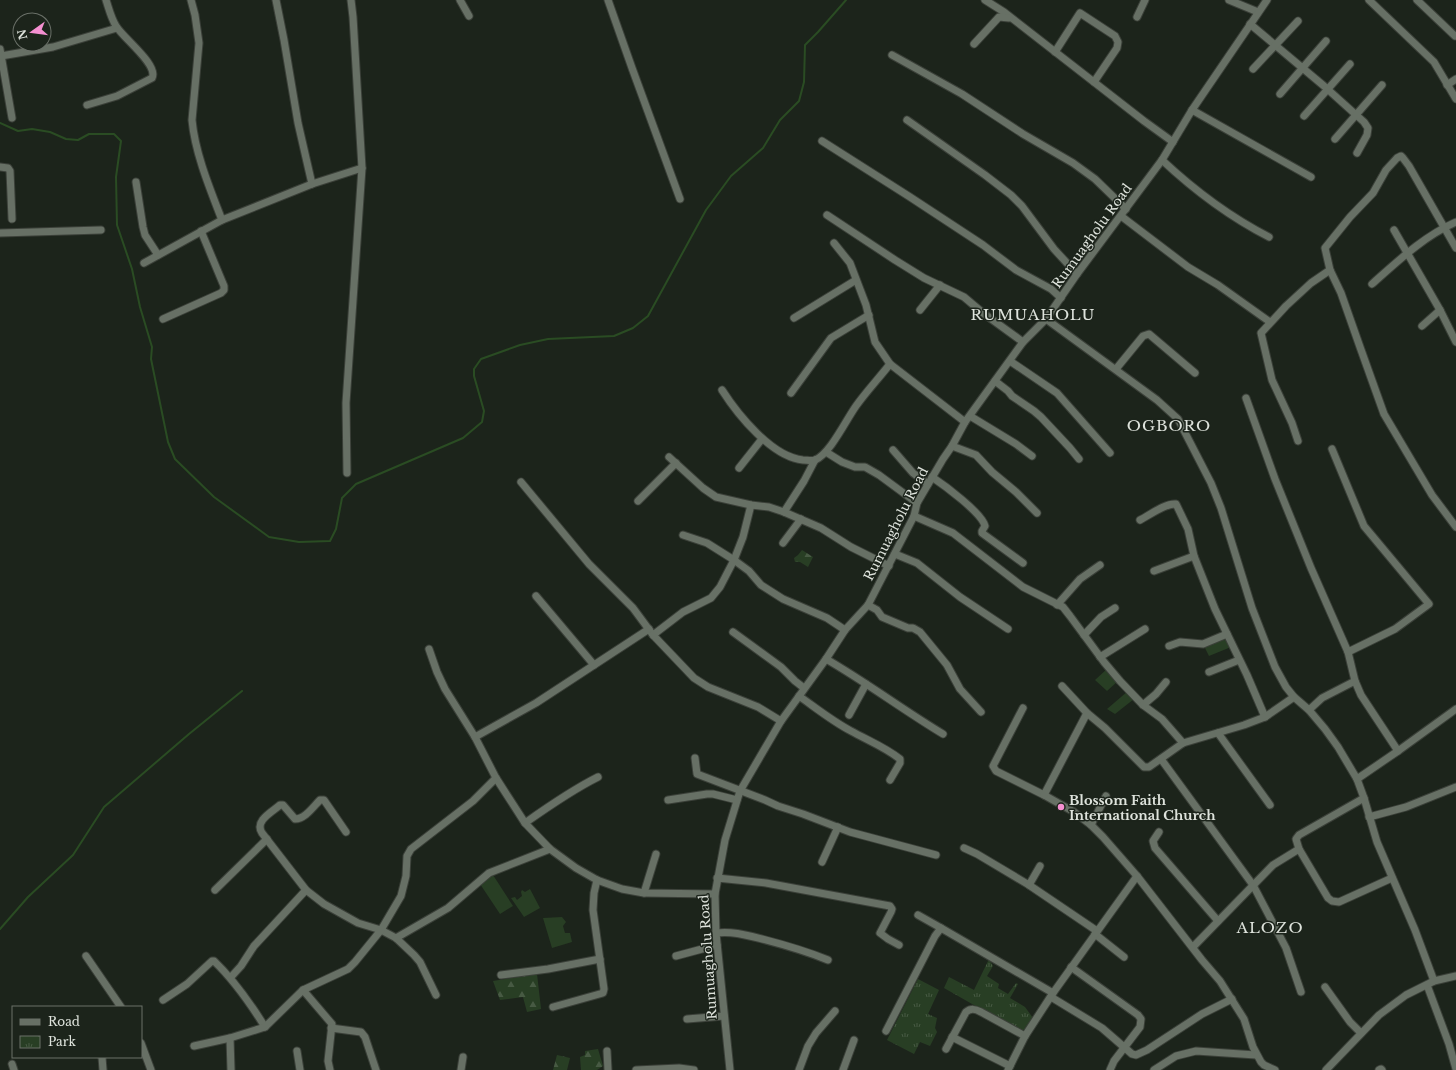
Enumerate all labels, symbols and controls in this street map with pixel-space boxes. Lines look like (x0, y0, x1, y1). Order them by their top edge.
north arrow (12, 12, 52, 52)
text: N (14, 27, 30, 41)
street label: Rumuagholu Road (1048, 180, 1136, 292)
district label: RUMUAHOLU (971, 305, 1095, 324)
district label: OGBORO (1127, 416, 1211, 435)
street label: Rumuagholu Road (860, 464, 932, 584)
place label: Blossom Faith International Church (1069, 792, 1216, 824)
marker: Blossom Faith International Church (1056, 802, 1066, 812)
street label: Rumuagholu Road (695, 894, 721, 1020)
district label: ALOZO (1235, 918, 1304, 937)
legend (12, 1006, 142, 1058)
text: Road (48, 1014, 80, 1029)
text: Park (48, 1034, 76, 1049)

